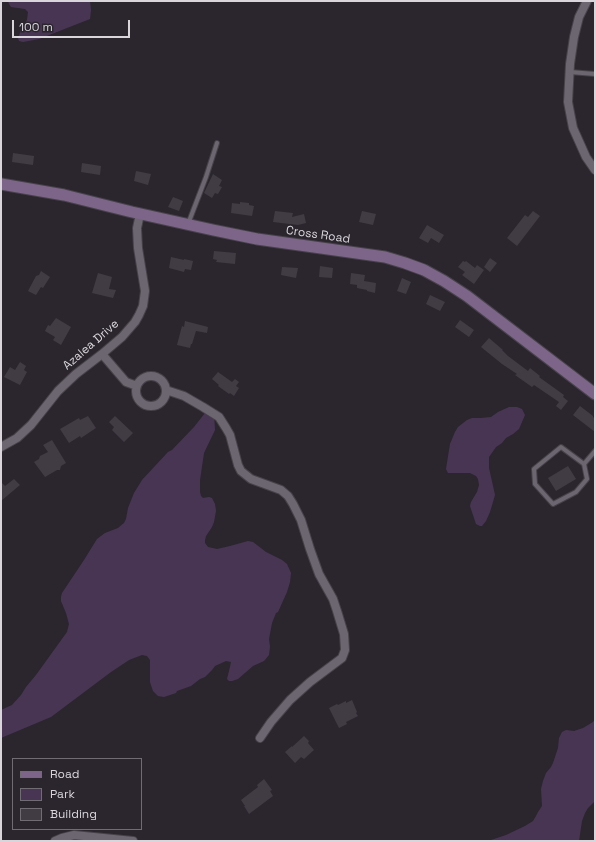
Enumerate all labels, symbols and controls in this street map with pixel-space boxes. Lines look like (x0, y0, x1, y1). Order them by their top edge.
scale bar (14, 12, 132, 38)
text: 100 m (19, 19, 53, 35)
street label: Cross Road (285, 223, 351, 247)
street label: Azalea Drive (60, 317, 122, 373)
legend (12, 758, 142, 830)
text: Road (50, 766, 79, 782)
text: Park (50, 786, 75, 802)
text: Building (50, 806, 97, 822)

